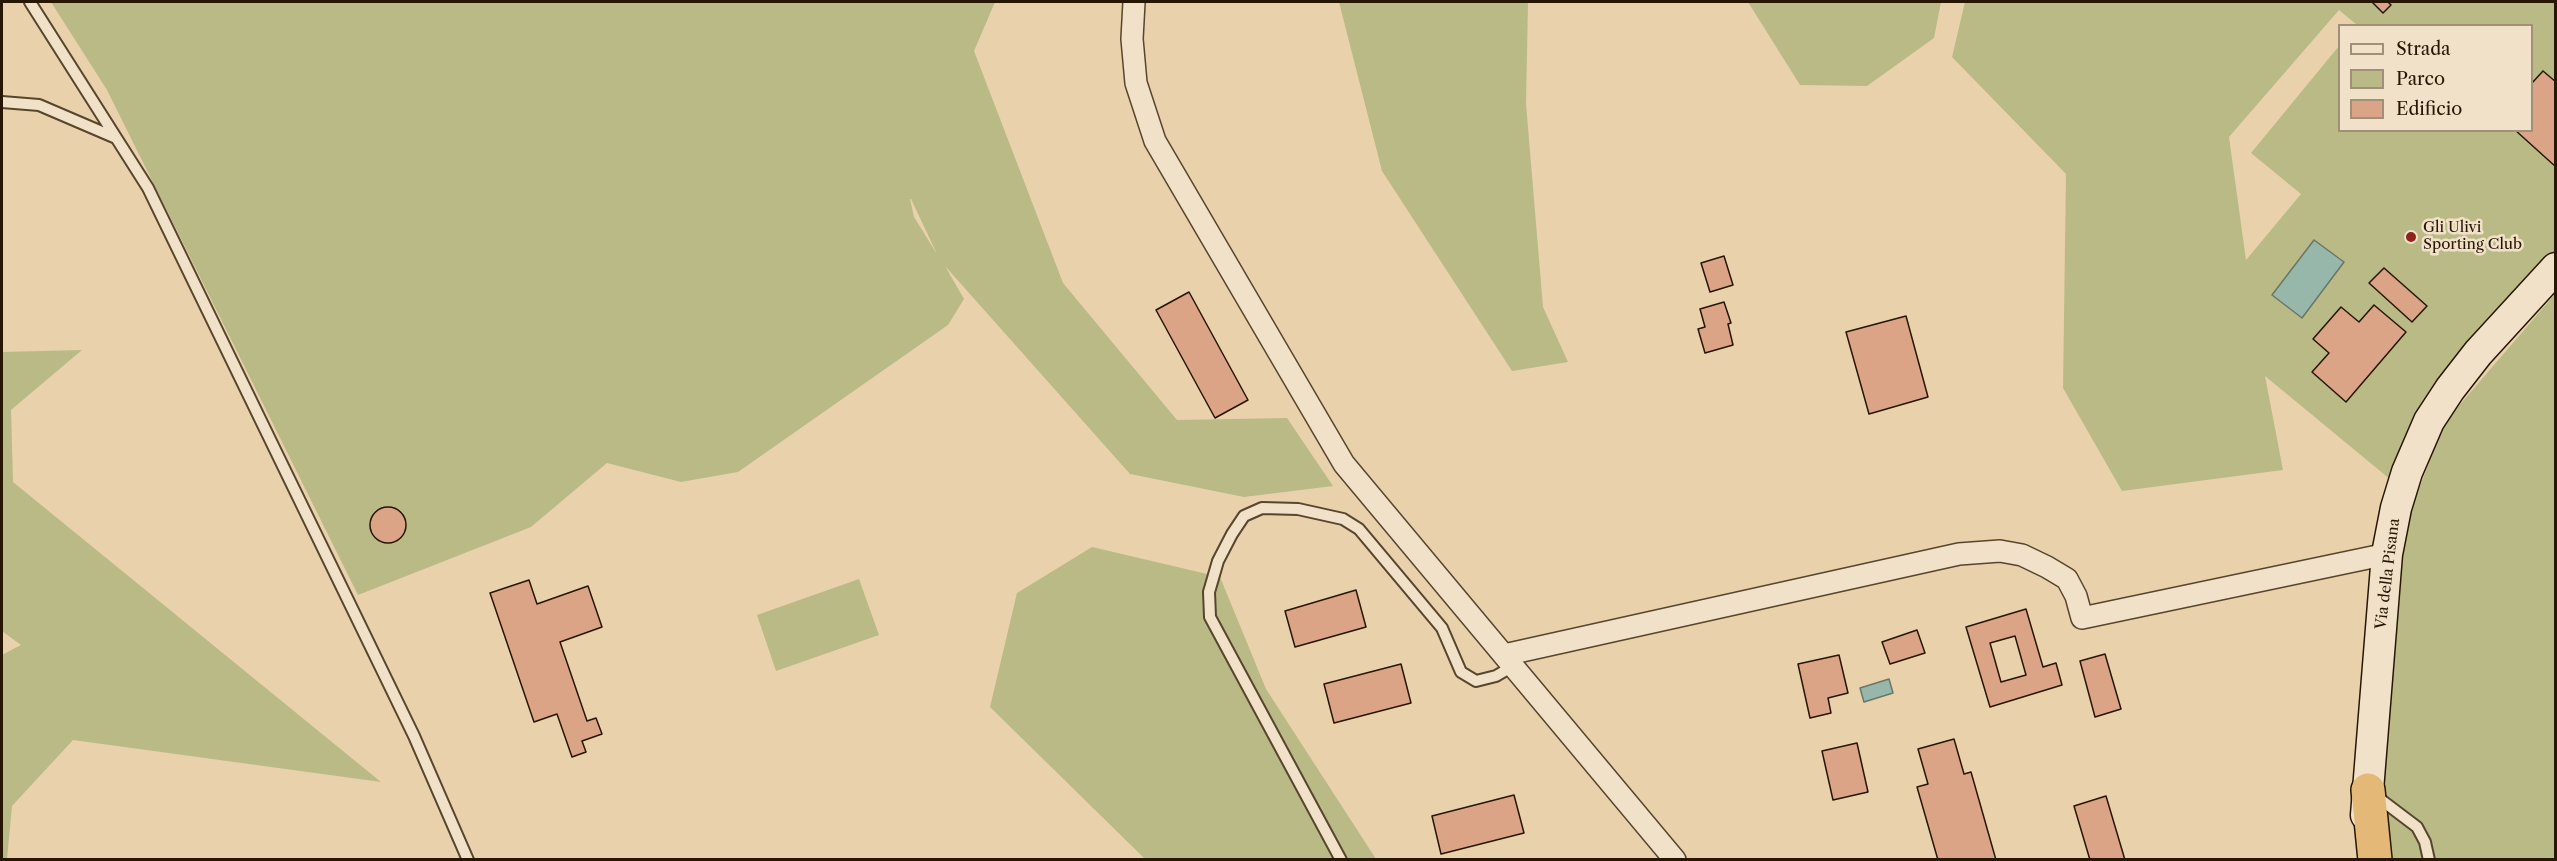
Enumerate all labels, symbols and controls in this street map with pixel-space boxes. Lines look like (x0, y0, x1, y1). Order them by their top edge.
legend (2338, 24, 2533, 132)
text: Strada (2396, 38, 2451, 60)
text: Parco (2396, 68, 2445, 90)
text: Edificio (2396, 98, 2462, 120)
place label: Gli Ulivi Sporting Club (2423, 219, 2522, 254)
marker: Gli Ulivi Sporting Club (2404, 230, 2418, 244)
street label: Via della Pisana (2372, 517, 2404, 631)

